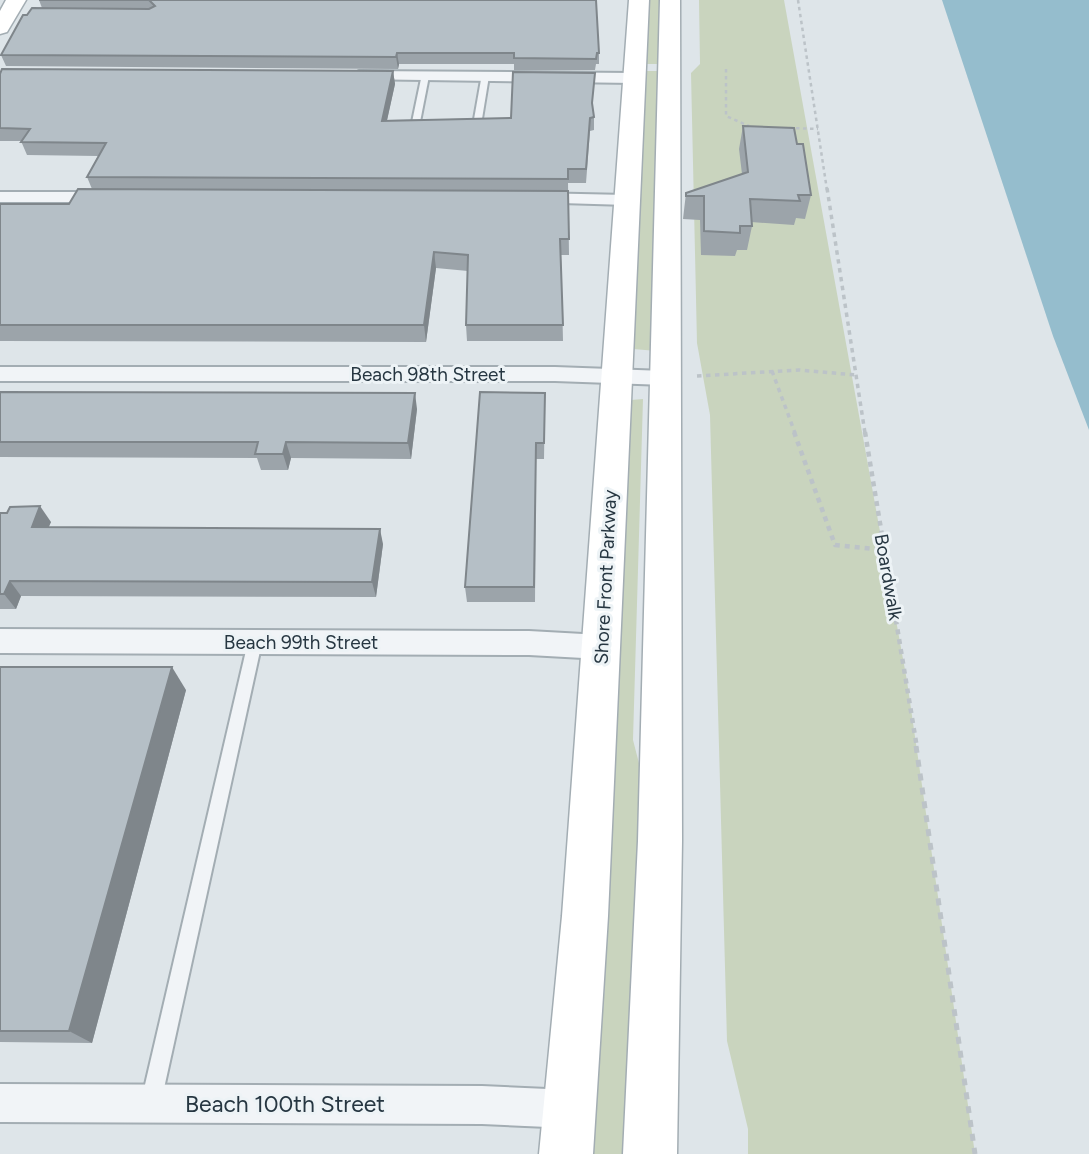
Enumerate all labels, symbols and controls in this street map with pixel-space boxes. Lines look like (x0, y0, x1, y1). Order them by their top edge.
street label: Beach 98th Street (350, 363, 506, 386)
street label: Shore Front Parkway (589, 489, 622, 665)
street label: Boardwalk (870, 532, 908, 623)
street label: Beach 99th Street (224, 631, 378, 654)
street label: Beach 100th Street (185, 1090, 385, 1118)

